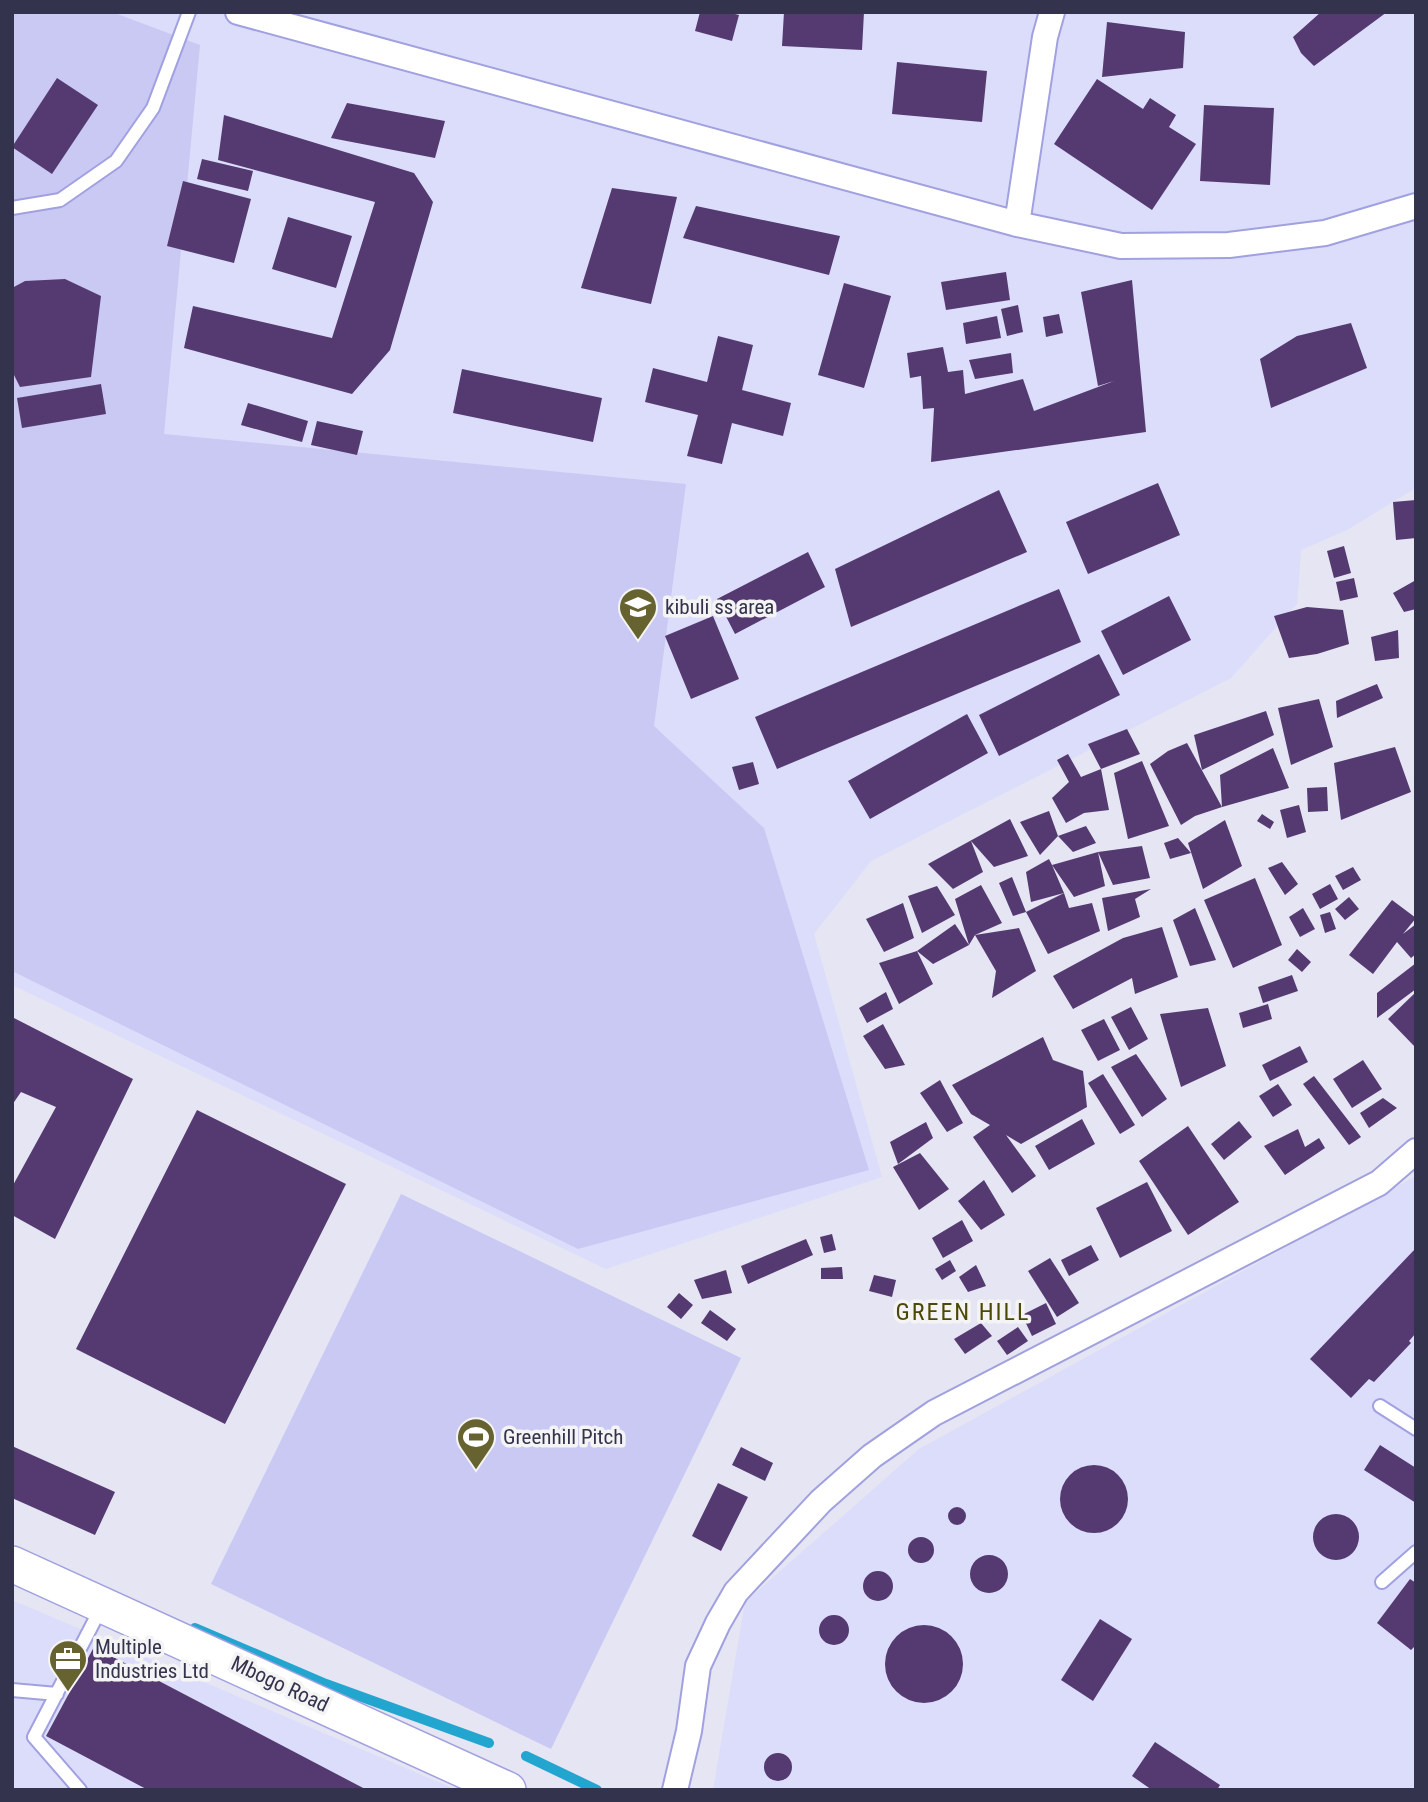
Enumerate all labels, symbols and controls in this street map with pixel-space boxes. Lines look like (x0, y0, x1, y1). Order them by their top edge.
school or university icon: kibuli ss area (617, 586, 659, 641)
place label: kibuli ss area (665, 595, 774, 619)
district label: GREEN HILL (896, 1298, 1030, 1326)
sports icon: Greenhill Pitch (455, 1416, 497, 1471)
place label: Greenhill Pitch (503, 1425, 623, 1449)
place label: Multiple Industries Ltd (95, 1635, 209, 1683)
office icon: Multiple Industries Ltd (47, 1638, 89, 1693)
street label: Mbogo Road (228, 1651, 332, 1717)

